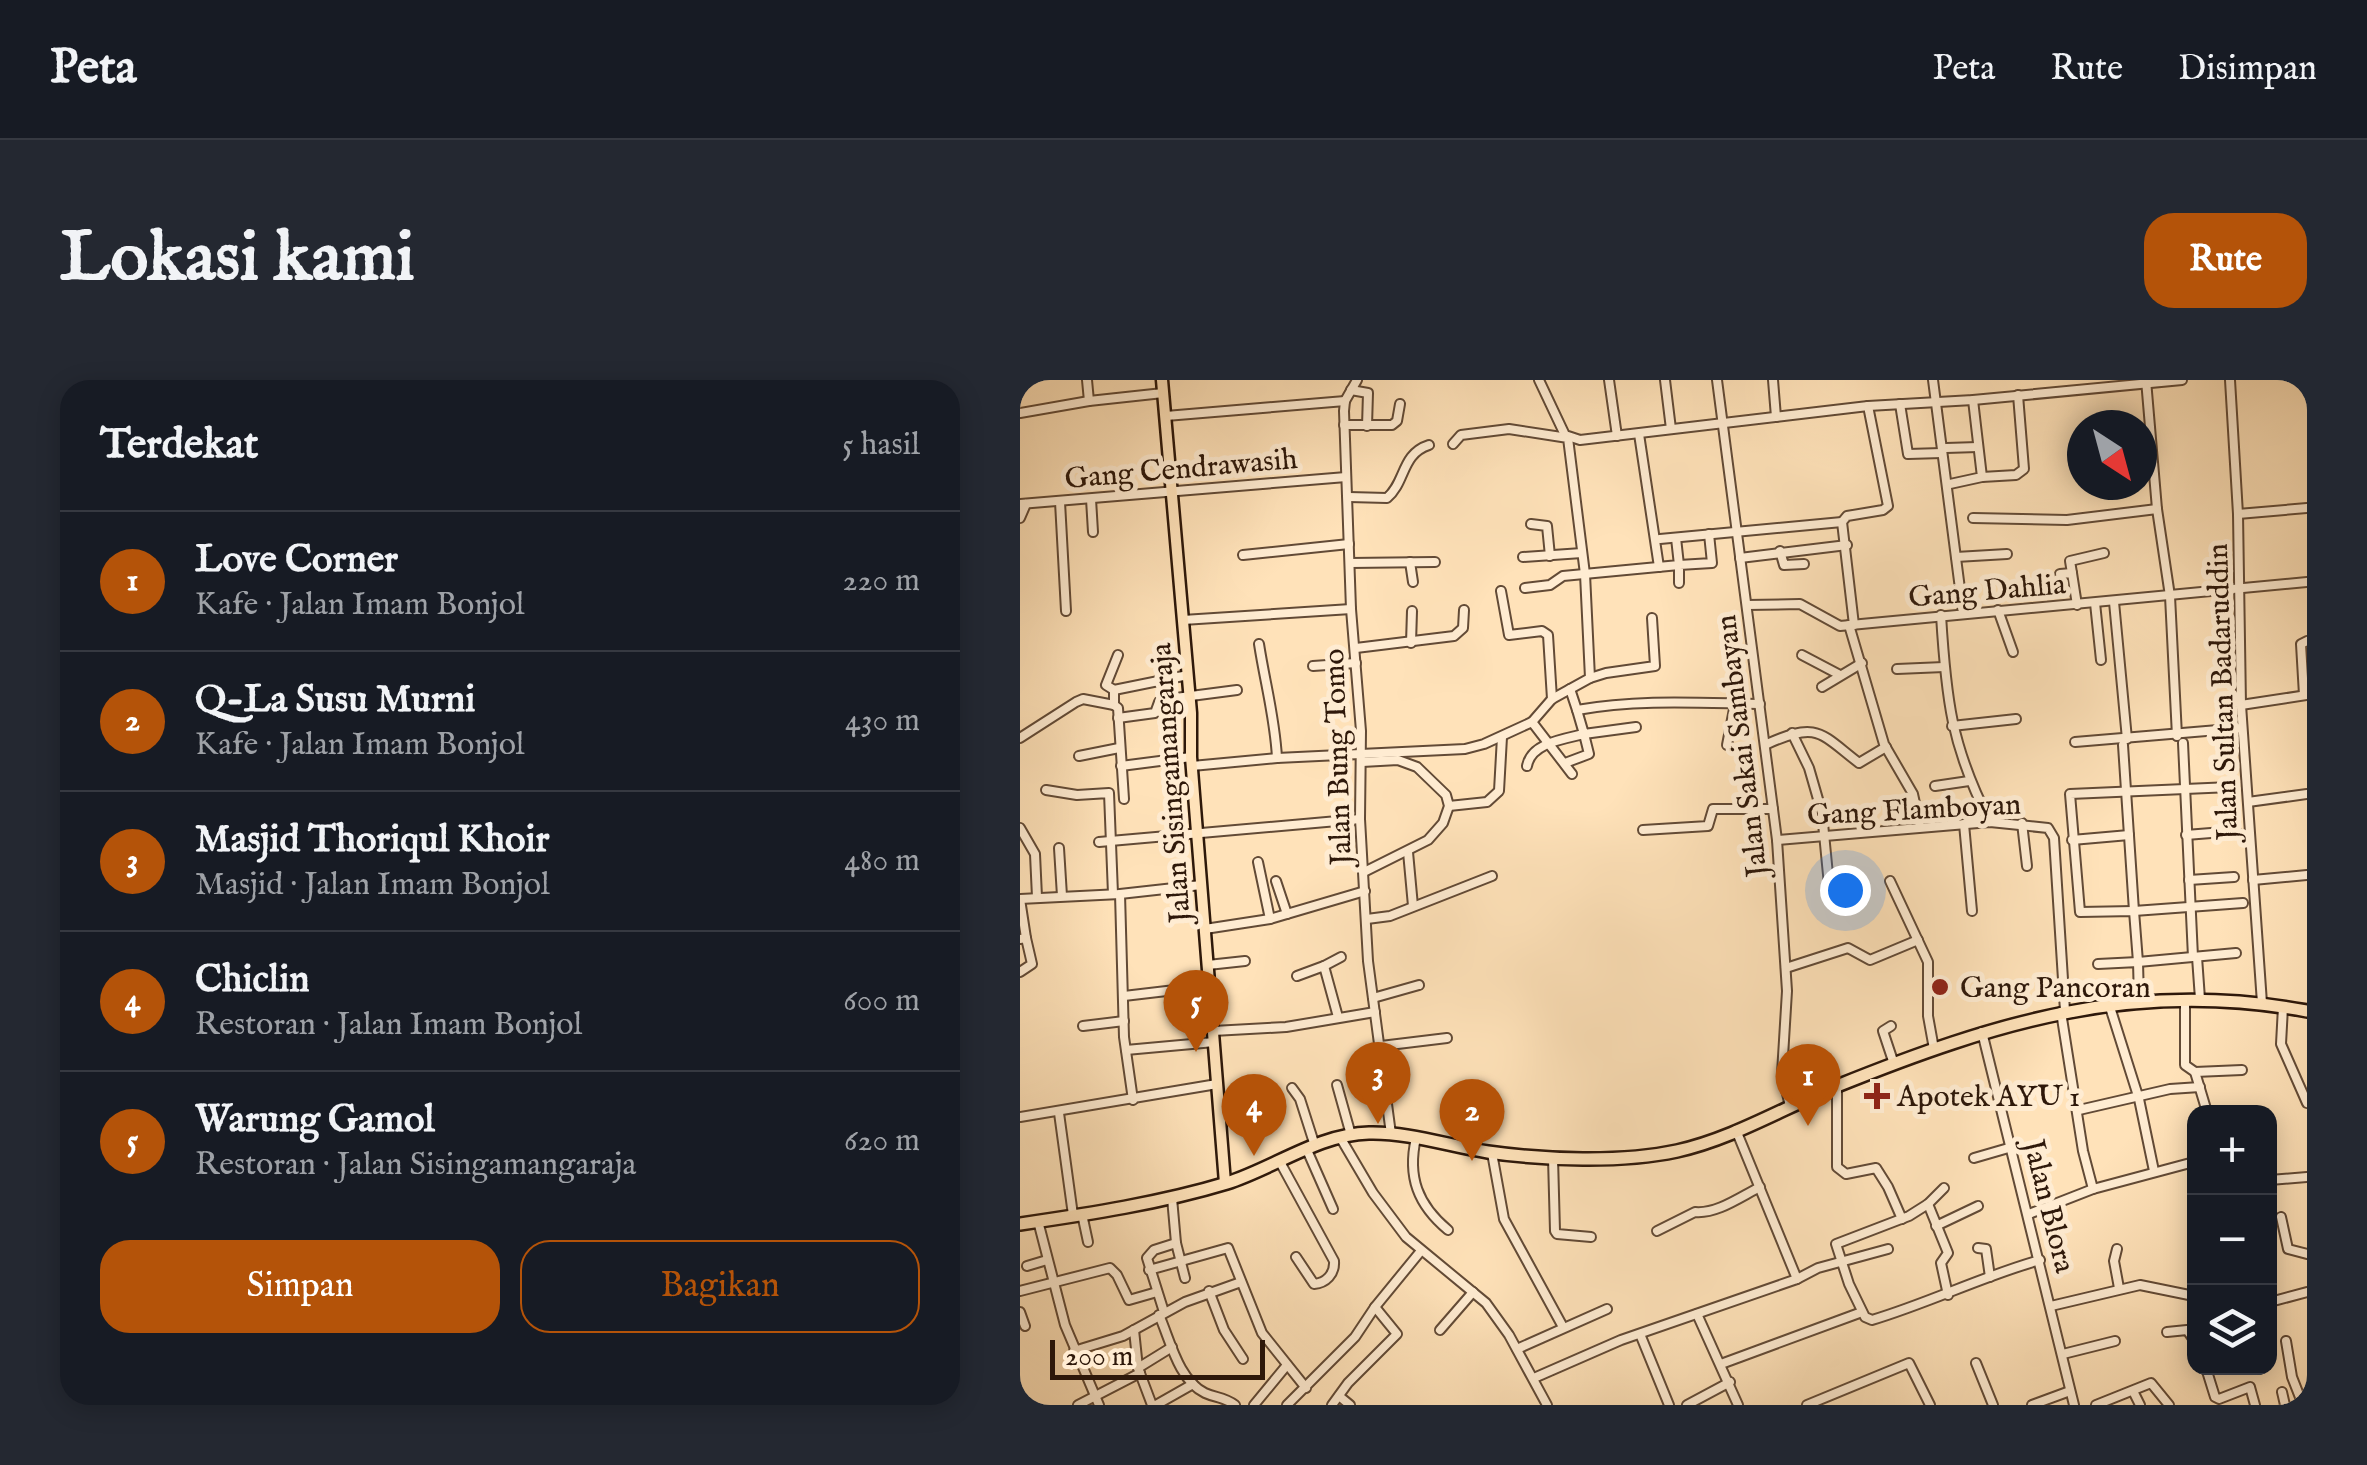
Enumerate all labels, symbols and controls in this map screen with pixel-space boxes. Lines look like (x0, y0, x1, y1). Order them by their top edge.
text: Peta (50, 39, 136, 99)
text: Peta (1932, 47, 1995, 92)
text: Rute (2050, 47, 2123, 92)
text: Disimpan (2178, 47, 2317, 92)
button: Rute (2144, 213, 2307, 308)
text: Lokasi kami (60, 216, 415, 304)
north arrow (2067, 410, 2157, 500)
text: Terdekat (100, 419, 258, 472)
text: 5 hasil (842, 425, 920, 466)
street label: Gang Cendrawasih (1063, 441, 1299, 499)
text: Love Corner (195, 537, 398, 585)
street label: Jalan Sultan Badaruddin (2200, 543, 2248, 844)
text: 1 (127, 561, 138, 602)
text: 220 m (843, 561, 920, 602)
street label: Gang Dahlia (1907, 566, 2067, 618)
text: Kafe · Jalan Imam Bonjol (195, 585, 525, 626)
street label: Jalan Sakai Sambayan (1708, 613, 1778, 882)
street label: Jalan Sisingamangaraja (1143, 641, 1201, 927)
street label: Jalan Bung Tomo (1316, 648, 1362, 869)
text: Q-La Susu Murni (195, 677, 475, 725)
text: 2 (125, 701, 140, 742)
text: 430 m (845, 701, 920, 742)
text: Kafe · Jalan Imam Bonjol (195, 725, 525, 766)
street label: Gang Flamboyan (1806, 786, 2022, 836)
text: Masjid Thoriqul Khoir (195, 817, 550, 865)
text: 3 (127, 841, 138, 882)
text: 480 m (844, 841, 920, 882)
text: Masjid · Jalan Imam Bonjol (195, 865, 550, 906)
your location (1820, 865, 1871, 916)
text: Chiclin (195, 957, 310, 1005)
pin: 5 (1164, 970, 1228, 1052)
place label: Gang Pancoran (1960, 970, 2151, 1008)
marker: Gang Pancoran (1929, 976, 1951, 998)
text: 4 (125, 981, 140, 1022)
text: 600 m (843, 981, 920, 1022)
text: Restoran · Jalan Imam Bonjol (195, 1005, 582, 1046)
pin: 3 (1346, 1042, 1410, 1124)
pin: 1 (1776, 1044, 1840, 1126)
pin: 4 (1222, 1074, 1286, 1156)
pin: 2 (1440, 1078, 1504, 1161)
place label: Apotek AYU 1 (1896, 1079, 2080, 1117)
marker: Apotek AYU 1 (1866, 1085, 1888, 1107)
text: Warung Gamol (195, 1097, 435, 1145)
map controls (2187, 1105, 2277, 1375)
button: + (2187, 1105, 2277, 1195)
text: 5 (127, 1121, 138, 1162)
text: 620 m (844, 1121, 920, 1162)
street label: Jalan Blora (2012, 1133, 2083, 1277)
text: Restoran · Jalan Sisingamangaraja (195, 1145, 636, 1186)
button: − (2187, 1195, 2277, 1285)
button: Simpan (100, 1240, 500, 1333)
button: Bagikan (520, 1240, 920, 1333)
button: layers (2187, 1285, 2277, 1375)
scale bar (1050, 1335, 1265, 1380)
text: 200 m (1065, 1340, 1133, 1375)

